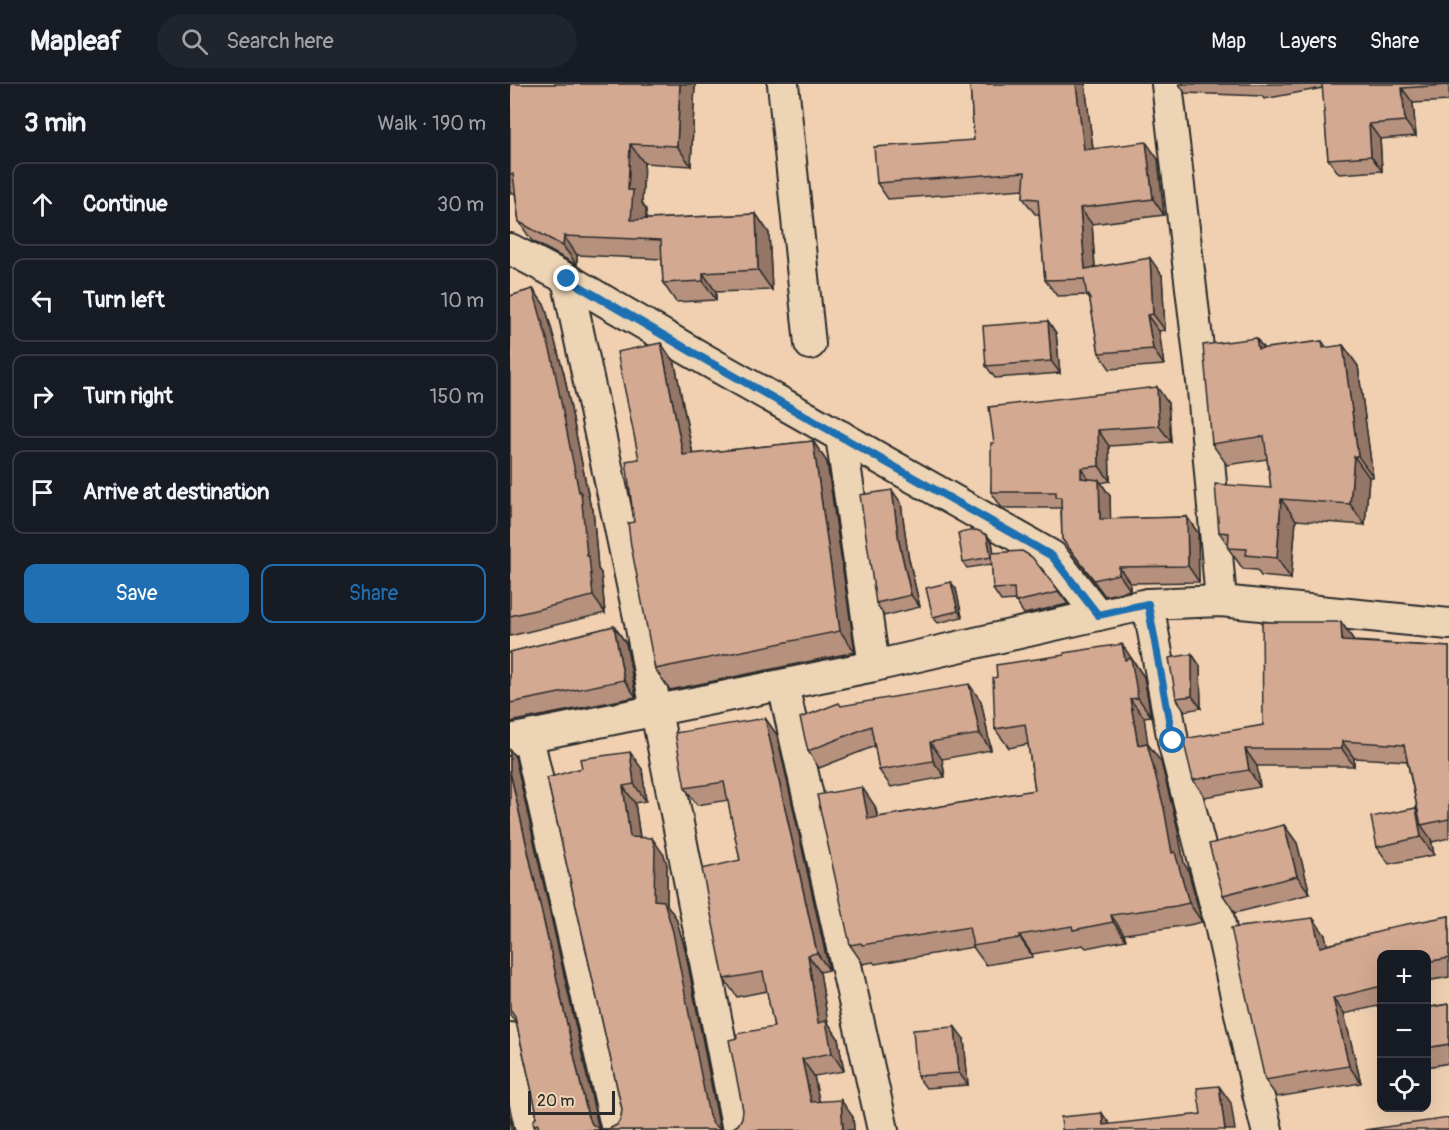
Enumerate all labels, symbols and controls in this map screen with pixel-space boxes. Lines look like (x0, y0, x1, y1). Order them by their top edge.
search box (157, 14, 577, 68)
text: Mapleaf (30, 24, 121, 59)
icon: search (178, 25, 211, 58)
text: Search here (226, 27, 334, 55)
text: Map (1211, 28, 1246, 55)
text: Layers (1279, 28, 1337, 55)
text: Share (1370, 28, 1419, 55)
text: 3 min (24, 107, 86, 139)
text: Walk · 190 m (378, 111, 486, 136)
icon: ahead (26, 188, 59, 221)
text: Continue (83, 190, 167, 218)
text: 30 m (437, 192, 484, 217)
route end (553, 265, 579, 291)
icon: left (26, 284, 59, 317)
text: Turn left (83, 286, 165, 314)
text: 10 m (440, 288, 484, 313)
icon: right (26, 380, 59, 413)
text: Turn right (83, 382, 173, 410)
text: 150 m (430, 384, 484, 409)
icon: arrive (26, 476, 59, 509)
text: Arrive at destination (83, 478, 269, 506)
button: Save (24, 564, 249, 623)
button: Share (261, 564, 486, 623)
route start (1159, 727, 1185, 753)
map controls (1377, 950, 1431, 1112)
button: + (1377, 950, 1431, 1004)
button: − (1377, 1004, 1431, 1058)
button: locate (1377, 1058, 1431, 1112)
scale bar (528, 1088, 615, 1116)
text: 20 m (537, 1091, 575, 1111)

